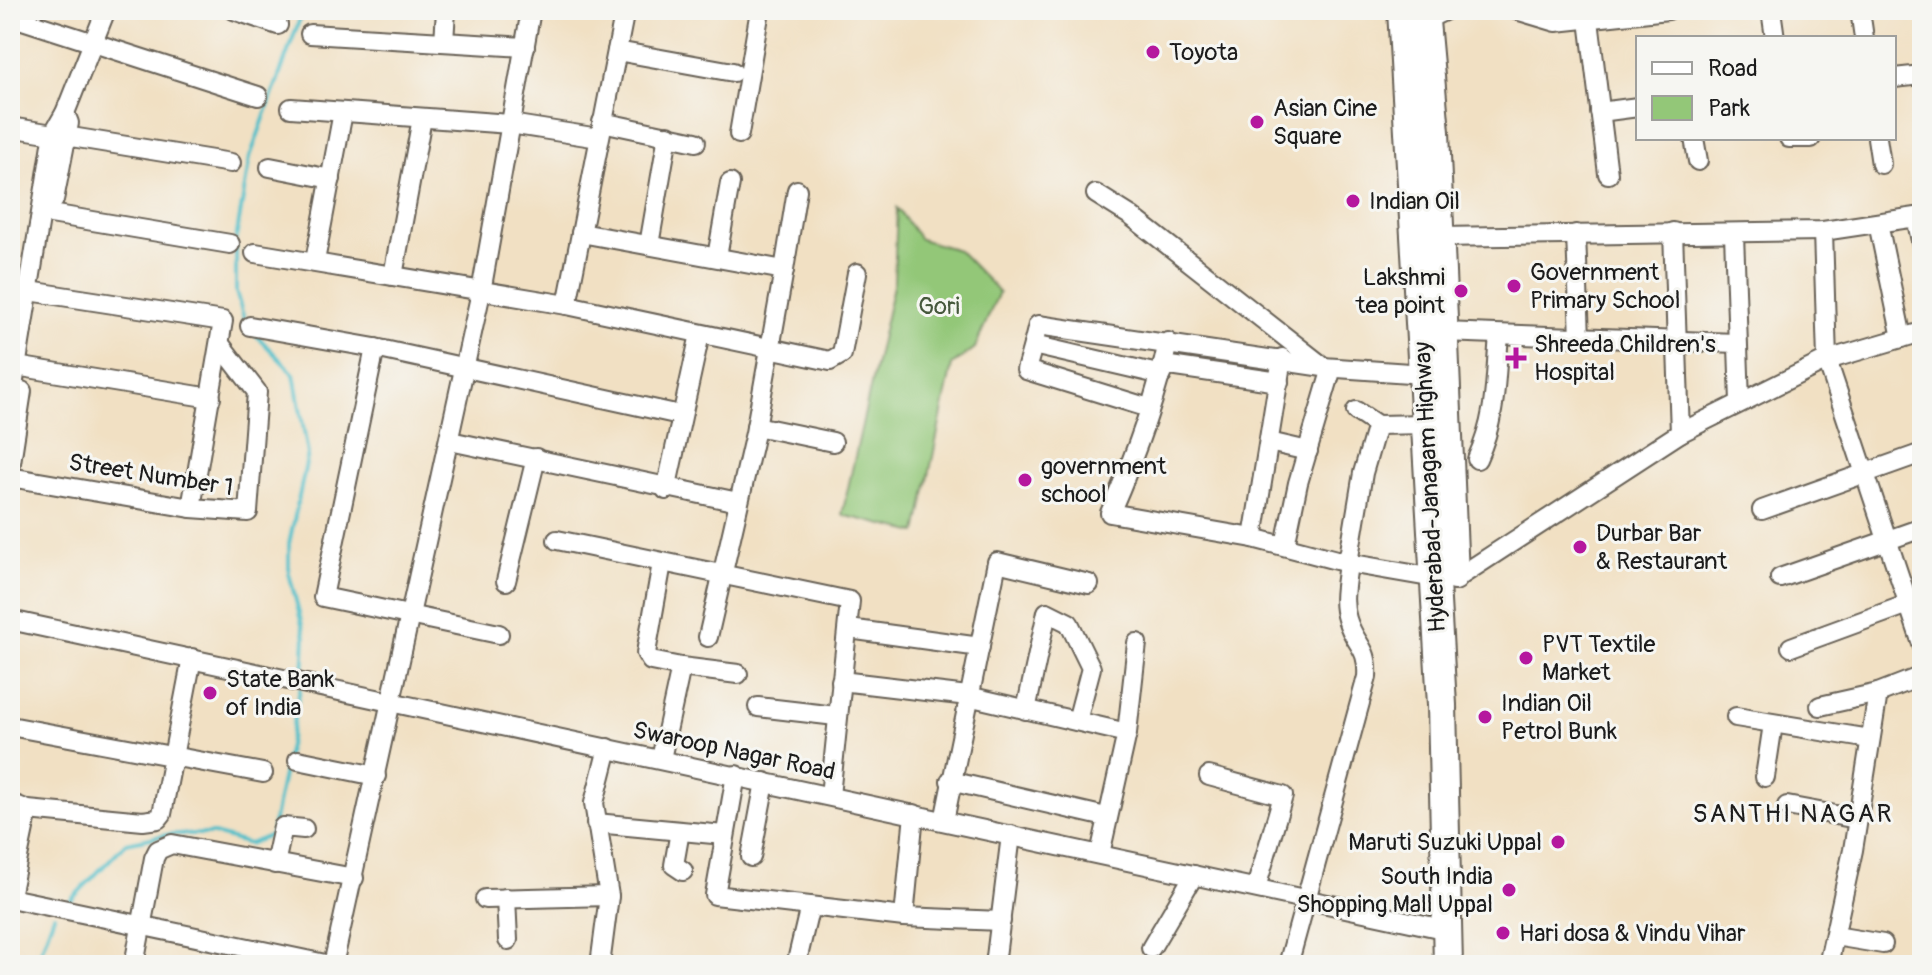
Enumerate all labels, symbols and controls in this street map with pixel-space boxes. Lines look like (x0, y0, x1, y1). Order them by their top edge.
legend (1636, 36, 1896, 140)
place label: Toyota (1169, 38, 1238, 67)
marker: Toyota (1144, 43, 1162, 61)
text: Road (1708, 54, 1758, 83)
place label: Asian Cine Square (1273, 94, 1377, 151)
text: Park (1708, 94, 1750, 123)
marker: Asian Cine Square (1248, 113, 1266, 131)
place label: Indian Oil (1369, 187, 1460, 216)
marker: Indian Oil (1344, 192, 1362, 210)
place label: Government Primary School (1530, 258, 1680, 315)
place label: Lakshmi tea point (1355, 263, 1445, 320)
marker: Government Primary School (1505, 277, 1523, 295)
marker: Lakshmi tea point (1452, 282, 1470, 300)
park label: Gori (918, 292, 960, 321)
place label: Shreeda Children's Hospital (1534, 330, 1716, 387)
street label: Hyderabad-Janagam Highway (1408, 341, 1452, 633)
marker: Shreeda Children's Hospital (1505, 347, 1527, 369)
street label: Street Number 1 (67, 448, 235, 502)
place label: government school (1041, 452, 1167, 509)
marker: government school (1016, 471, 1034, 489)
place label: Durbar Bar & Restaurant (1596, 519, 1727, 576)
marker: Durbar Bar & Restaurant (1571, 538, 1589, 556)
place label: PVT Textile Market (1542, 630, 1656, 687)
marker: PVT Textile Market (1517, 649, 1535, 667)
place label: State Bank of India (226, 665, 334, 722)
marker: State Bank of India (201, 684, 219, 702)
place label: Indian Oil Petrol Bunk (1501, 689, 1617, 746)
marker: Indian Oil Petrol Bunk (1476, 708, 1494, 726)
street label: Swaroop Nagar Road (630, 715, 838, 787)
district label: SANTHI NAGAR (1692, 798, 1894, 830)
place label: Maruti Suzuki Uppal (1348, 828, 1542, 857)
marker: Maruti Suzuki Uppal (1549, 833, 1567, 851)
place label: South India Shopping Mall Uppal (1297, 862, 1493, 919)
marker: South India Shopping Mall Uppal (1500, 881, 1518, 899)
place label: Hari dosa & Vindu Vihar (1519, 919, 1746, 948)
marker: Hari dosa & Vindu Vihar (1494, 924, 1512, 942)

